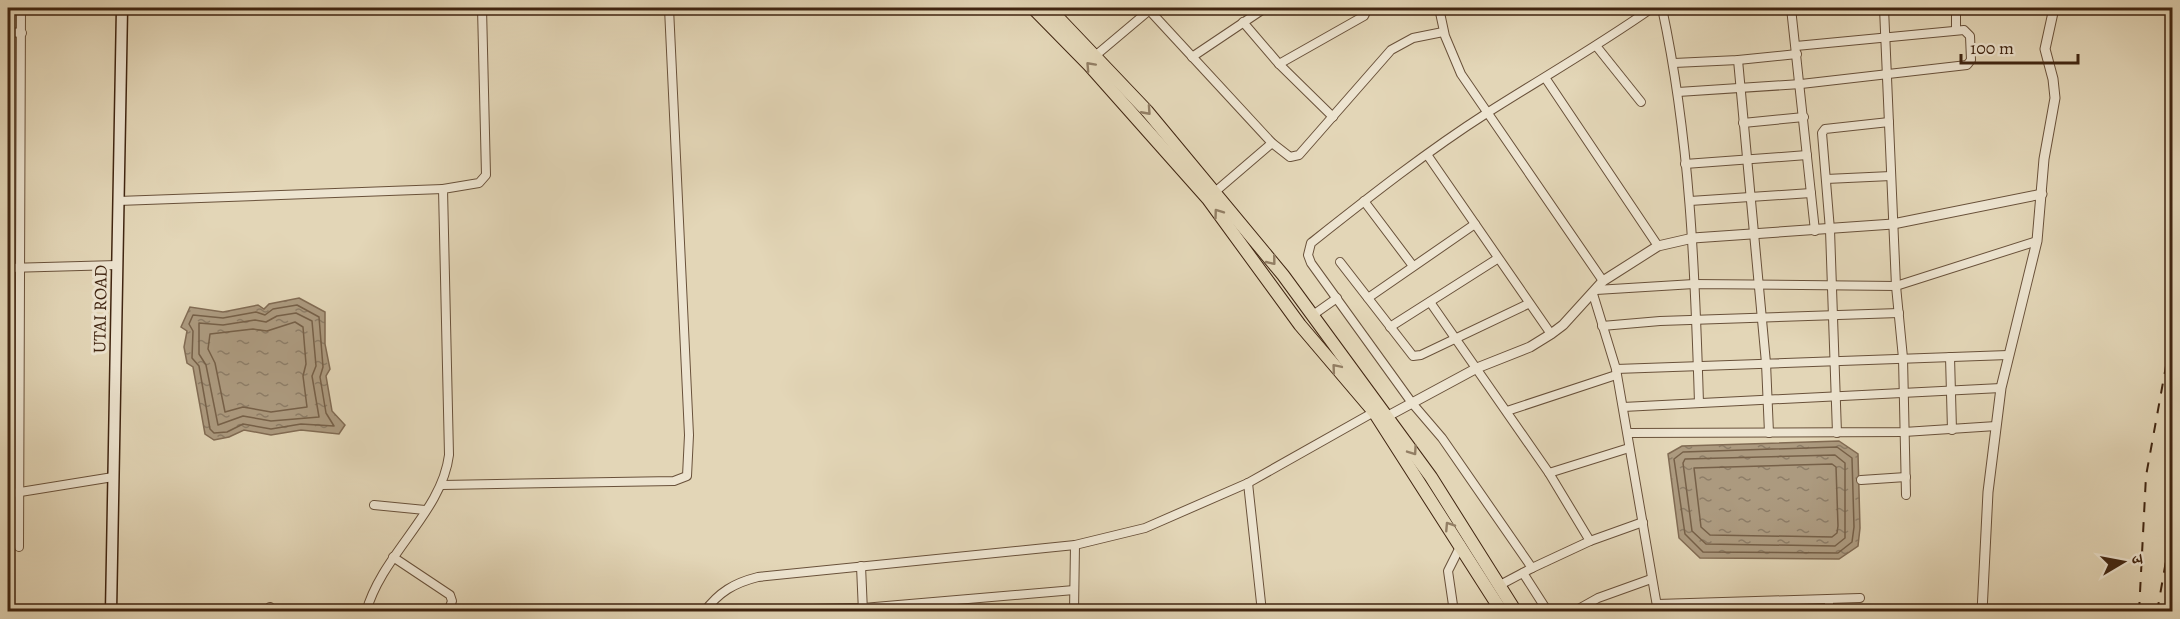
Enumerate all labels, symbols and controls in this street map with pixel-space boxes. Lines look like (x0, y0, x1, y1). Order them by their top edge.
scale bar (1961, 27, 2078, 65)
text: 100 m (1970, 36, 2014, 60)
one-way arrow (1086, 62, 1097, 73)
one-way arrow (1140, 104, 1151, 115)
one-way arrow (1214, 208, 1225, 219)
one-way arrow (1265, 254, 1276, 265)
street label: UTAI ROAD (87, 265, 113, 353)
one-way arrow (1333, 364, 1344, 375)
one-way arrow (1406, 445, 1417, 456)
one-way arrow (1445, 522, 1457, 532)
north arrow (2093, 532, 2153, 592)
text: उ (2125, 553, 2149, 567)

